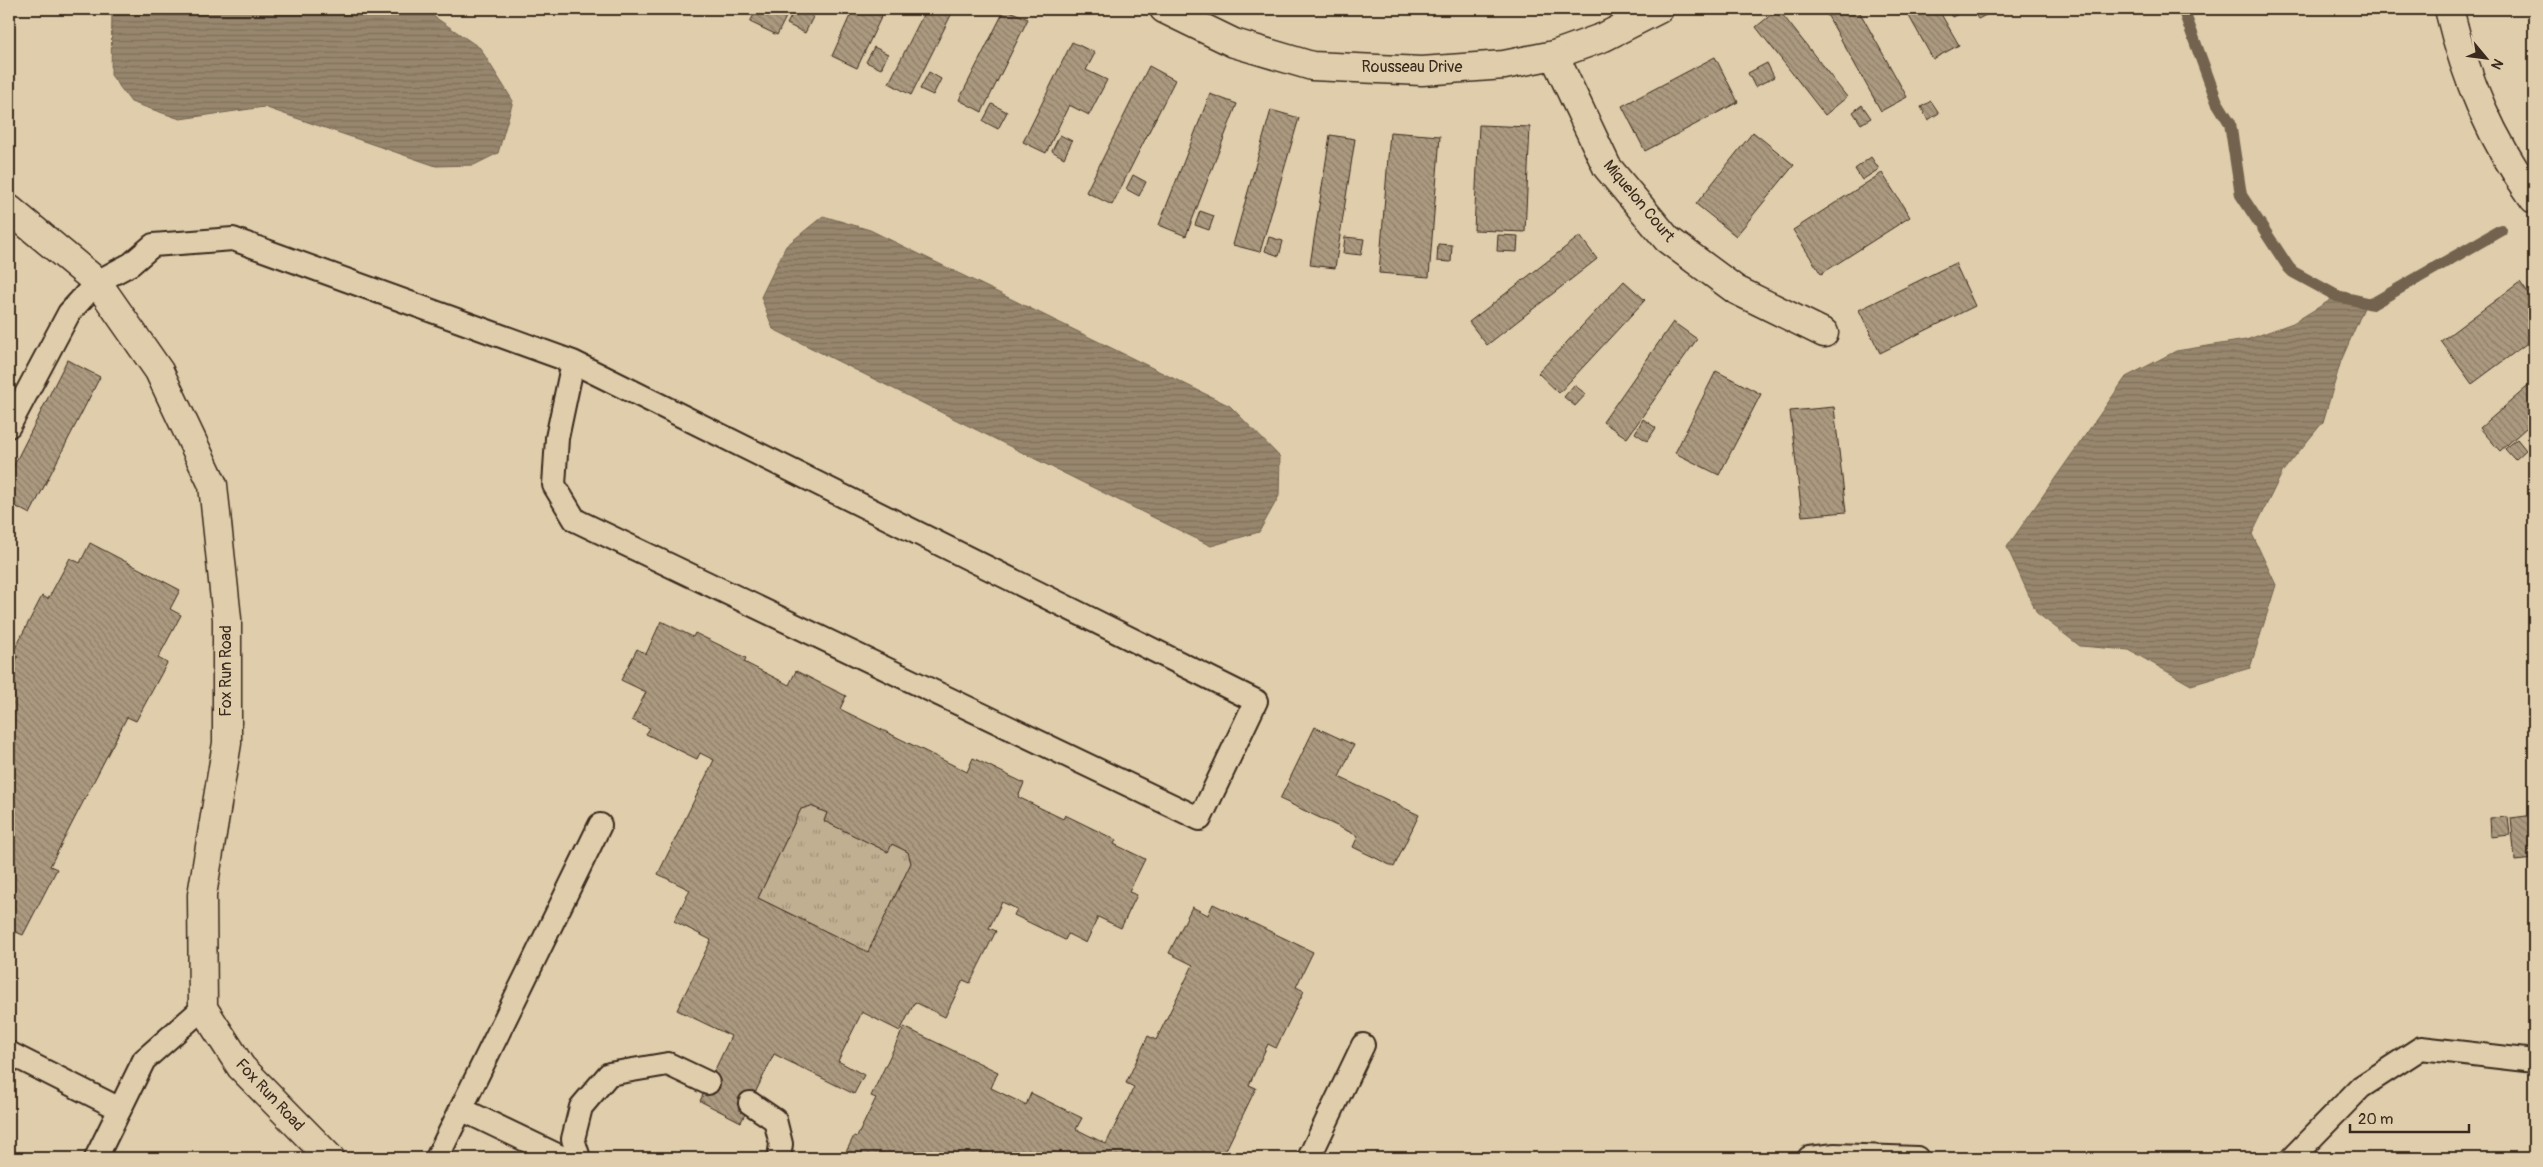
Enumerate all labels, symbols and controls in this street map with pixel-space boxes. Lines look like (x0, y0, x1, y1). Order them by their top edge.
north arrow (2460, 32, 2510, 82)
text: N (2487, 56, 2507, 72)
street label: Rousseau Drive (1362, 57, 1463, 77)
street label: Miquelon Court (1599, 156, 1680, 247)
street label: Fox Run Road (216, 625, 236, 717)
street label: Fox Run Road (231, 1055, 309, 1135)
scale bar (2350, 1102, 2469, 1134)
text: 20 m (2358, 1110, 2393, 1129)

